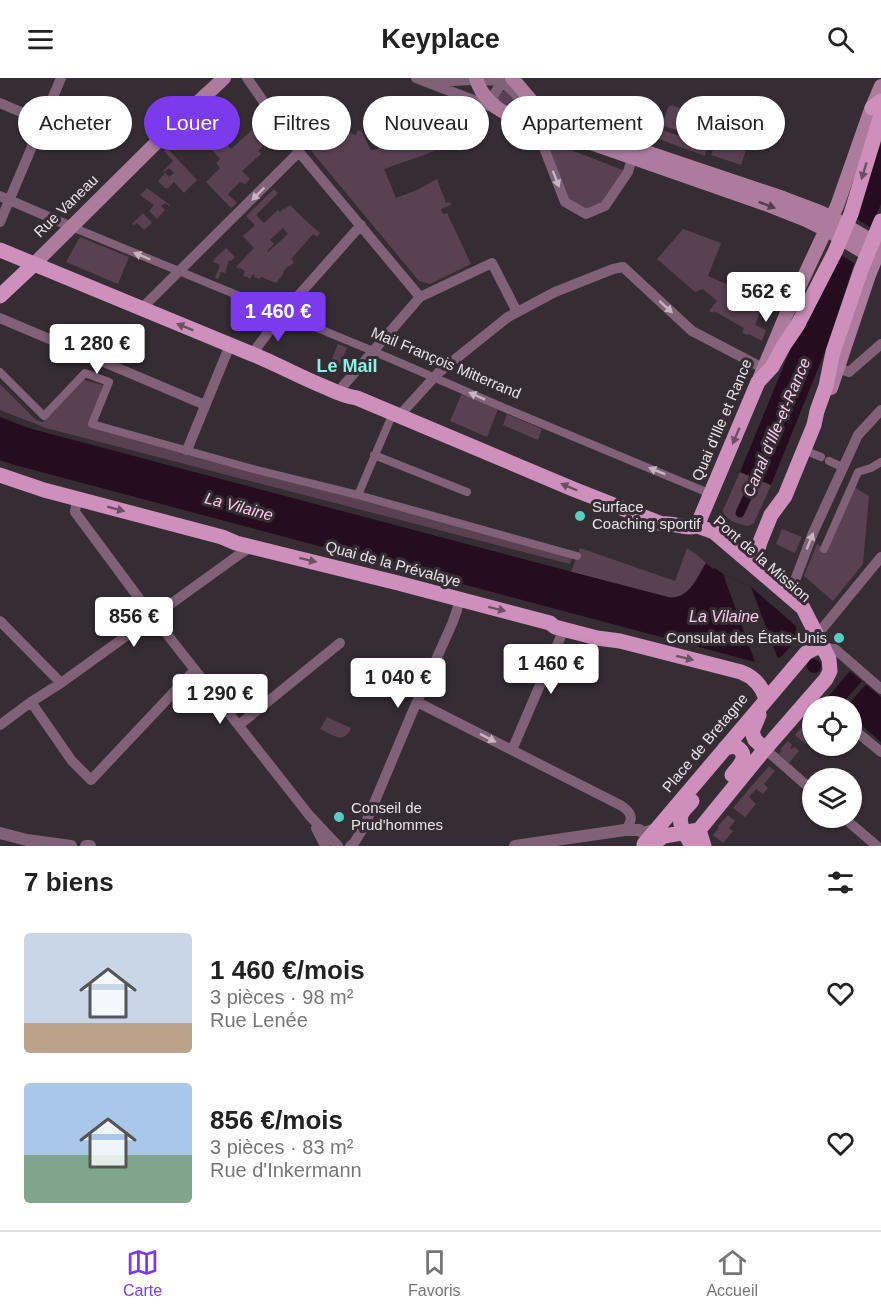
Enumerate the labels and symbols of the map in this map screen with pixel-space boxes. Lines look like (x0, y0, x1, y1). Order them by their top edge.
one-way arrow (859, 162, 868, 180)
street label: Rue Vaneau (30, 171, 101, 240)
one-way arrow (552, 171, 562, 189)
one-way arrow (251, 186, 265, 200)
one-way arrow (758, 200, 776, 210)
one-way arrow (133, 251, 151, 261)
pin: 562 € (724, 272, 808, 323)
pin: 1 460 € (223, 292, 333, 343)
one-way arrow (658, 300, 673, 314)
one-way arrow (176, 322, 194, 331)
street label: Mail François Mitterrand (369, 323, 524, 402)
pin: 1 280 € (42, 324, 152, 375)
water label: Canal d'Ille-et-Rance (740, 355, 813, 499)
district label: Le Mail (316, 356, 378, 376)
street label: Quai d'Ille et Rance (688, 356, 755, 483)
one-way arrow (468, 391, 486, 401)
one-way arrow (731, 427, 740, 444)
one-way arrow (648, 466, 666, 475)
one-way arrow (560, 482, 578, 491)
water label: La Vilaine (203, 489, 275, 524)
place label: Surface Coaching sportif (592, 498, 701, 532)
one-way arrow (108, 505, 126, 514)
marker: Surface Coaching sportif (573, 509, 587, 523)
street label: Pont de la Mission (710, 512, 814, 605)
one-way arrow (806, 532, 815, 550)
street label: Quai de la Prévalaye (324, 537, 463, 590)
one-way arrow (299, 556, 317, 566)
pin: 856 € (92, 597, 176, 648)
one-way arrow (488, 605, 506, 615)
water label: La Vilaine (689, 608, 759, 625)
place label: Consulat des États-Unis (666, 629, 827, 646)
marker: Consulat des États-Unis (832, 631, 846, 645)
pin: 1 460 € (496, 644, 606, 695)
one-way arrow (676, 653, 694, 663)
pin: 1 040 € (343, 658, 453, 709)
pin: 1 290 € (165, 674, 275, 725)
street label: Place de Bretagne (658, 690, 751, 795)
one-way arrow (479, 733, 496, 743)
place label: Conseil de Prud'hommes (351, 799, 443, 833)
marker: Conseil de Prud'hommes (332, 810, 346, 824)

